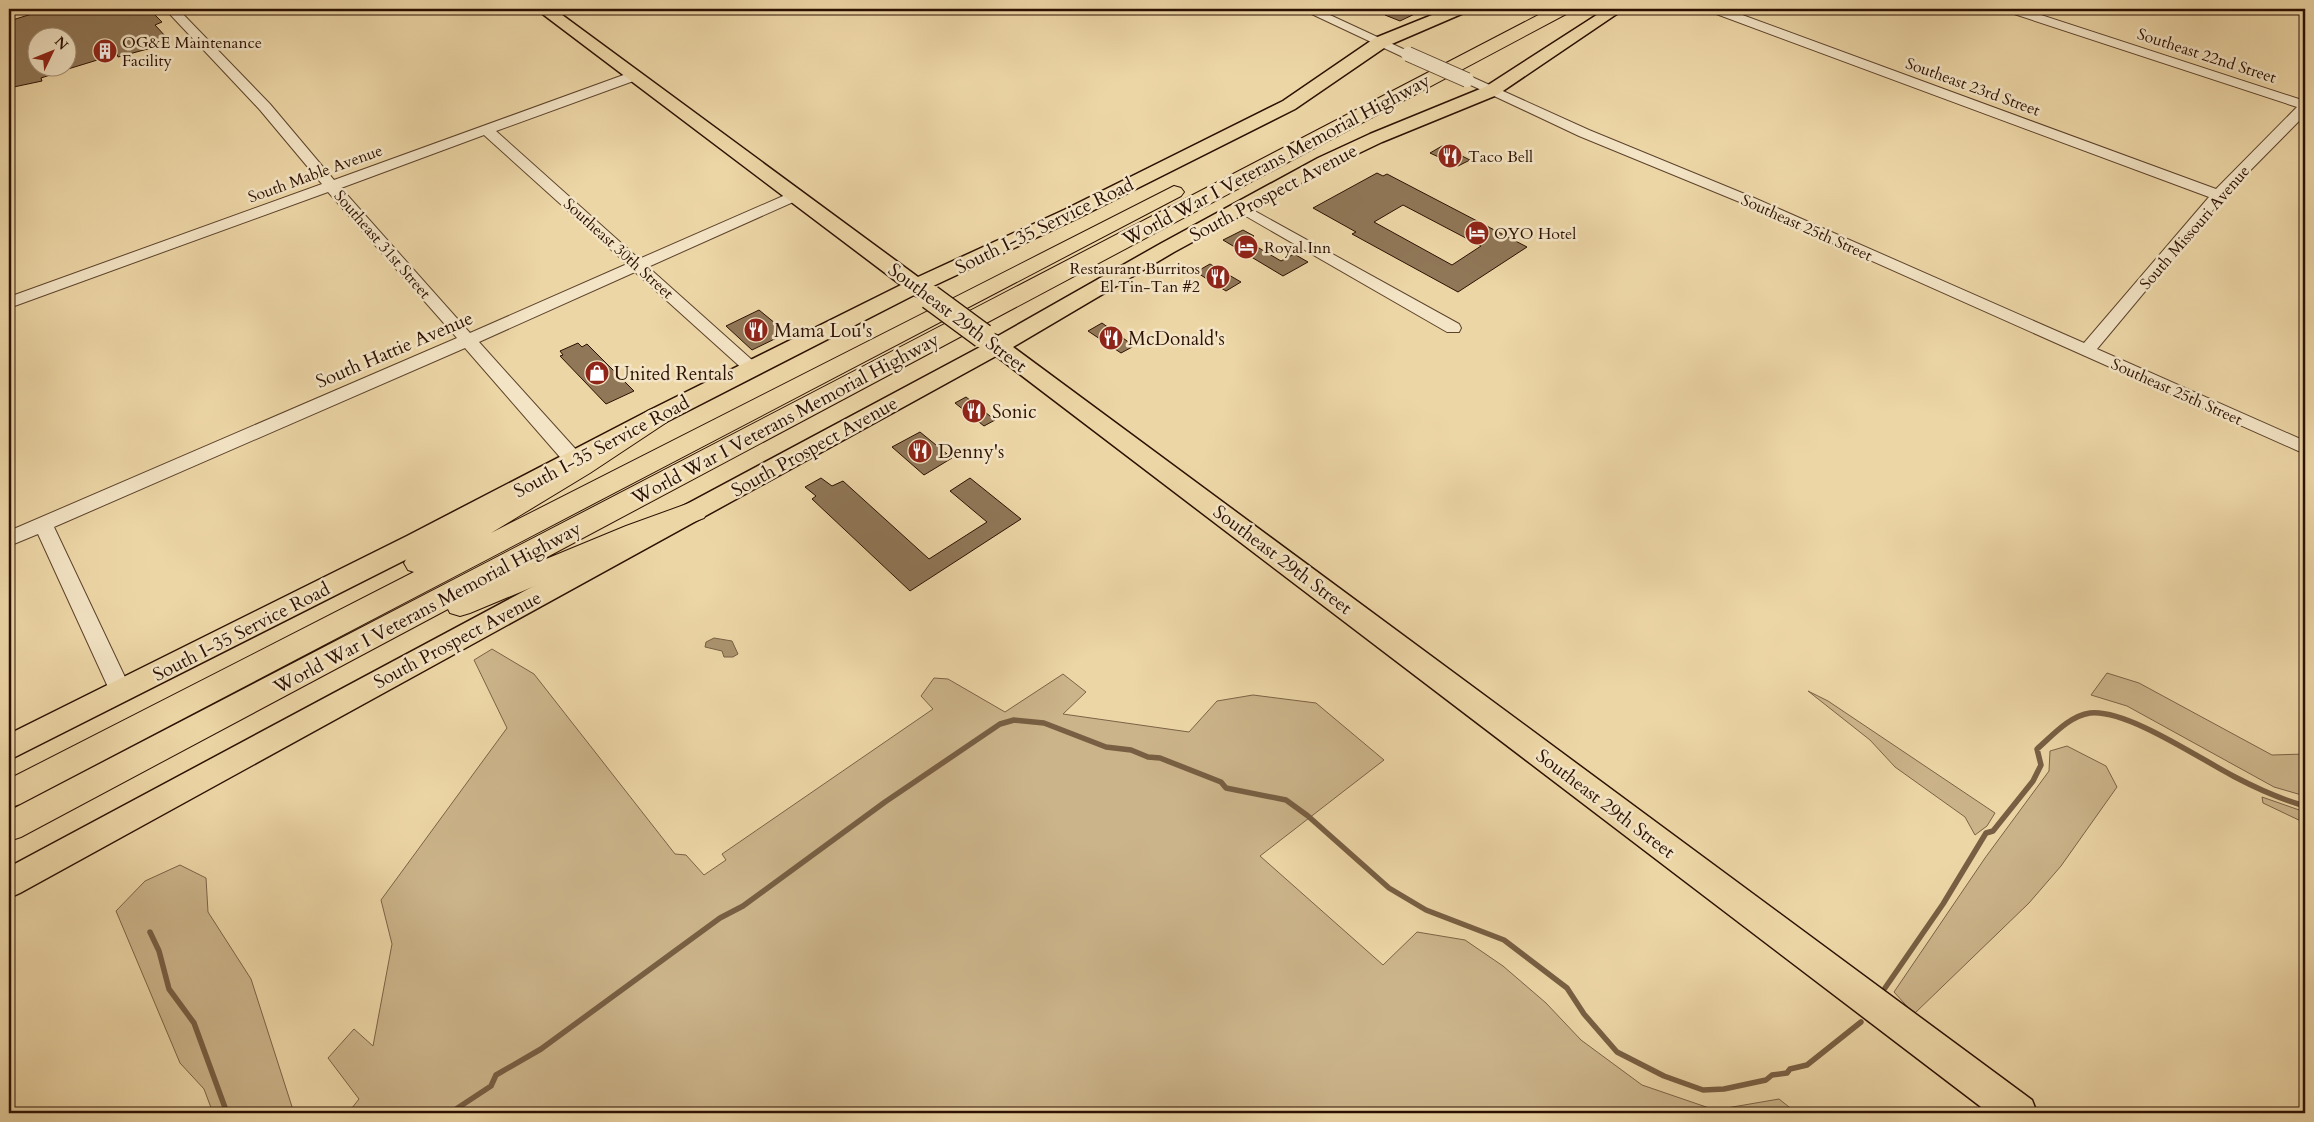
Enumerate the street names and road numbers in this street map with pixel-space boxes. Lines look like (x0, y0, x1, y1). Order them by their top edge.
street label: Southeast 22nd Street (2134, 23, 2279, 89)
street label: Southeast 23rd Street (1902, 52, 2043, 122)
street label: World War I Veterans Memorial Highway (1117, 67, 1435, 253)
street label: South Prospect Avenue (1185, 138, 1362, 248)
street label: South Mable Avenue (245, 139, 386, 209)
street label: South Missouri Avenue (2135, 161, 2255, 294)
street label: South I-35 Service Road (951, 171, 1138, 280)
street label: Southeast 31st Street (329, 185, 436, 304)
street label: Southeast 25th Street (1738, 189, 1876, 267)
street label: Southeast 30th Street (559, 193, 678, 304)
street label: Southeast 29th Street (883, 257, 1032, 379)
street label: South Hattie Avenue (312, 305, 477, 395)
street label: World War I Veterans Memorial Highway (626, 326, 944, 512)
street label: Southeast 25th Street (2108, 353, 2246, 431)
street label: South I-35 Service Road (509, 390, 694, 504)
street label: South Prospect Avenue (727, 390, 902, 503)
street label: Southeast 29th Street (1208, 499, 1357, 621)
street label: World War I Veterans Memorial Highway (268, 515, 586, 701)
street label: South I-35 Service Road (148, 576, 334, 688)
street label: South Prospect Avenue (369, 585, 546, 695)
street label: Southeast 29th Street (1531, 743, 1680, 865)

